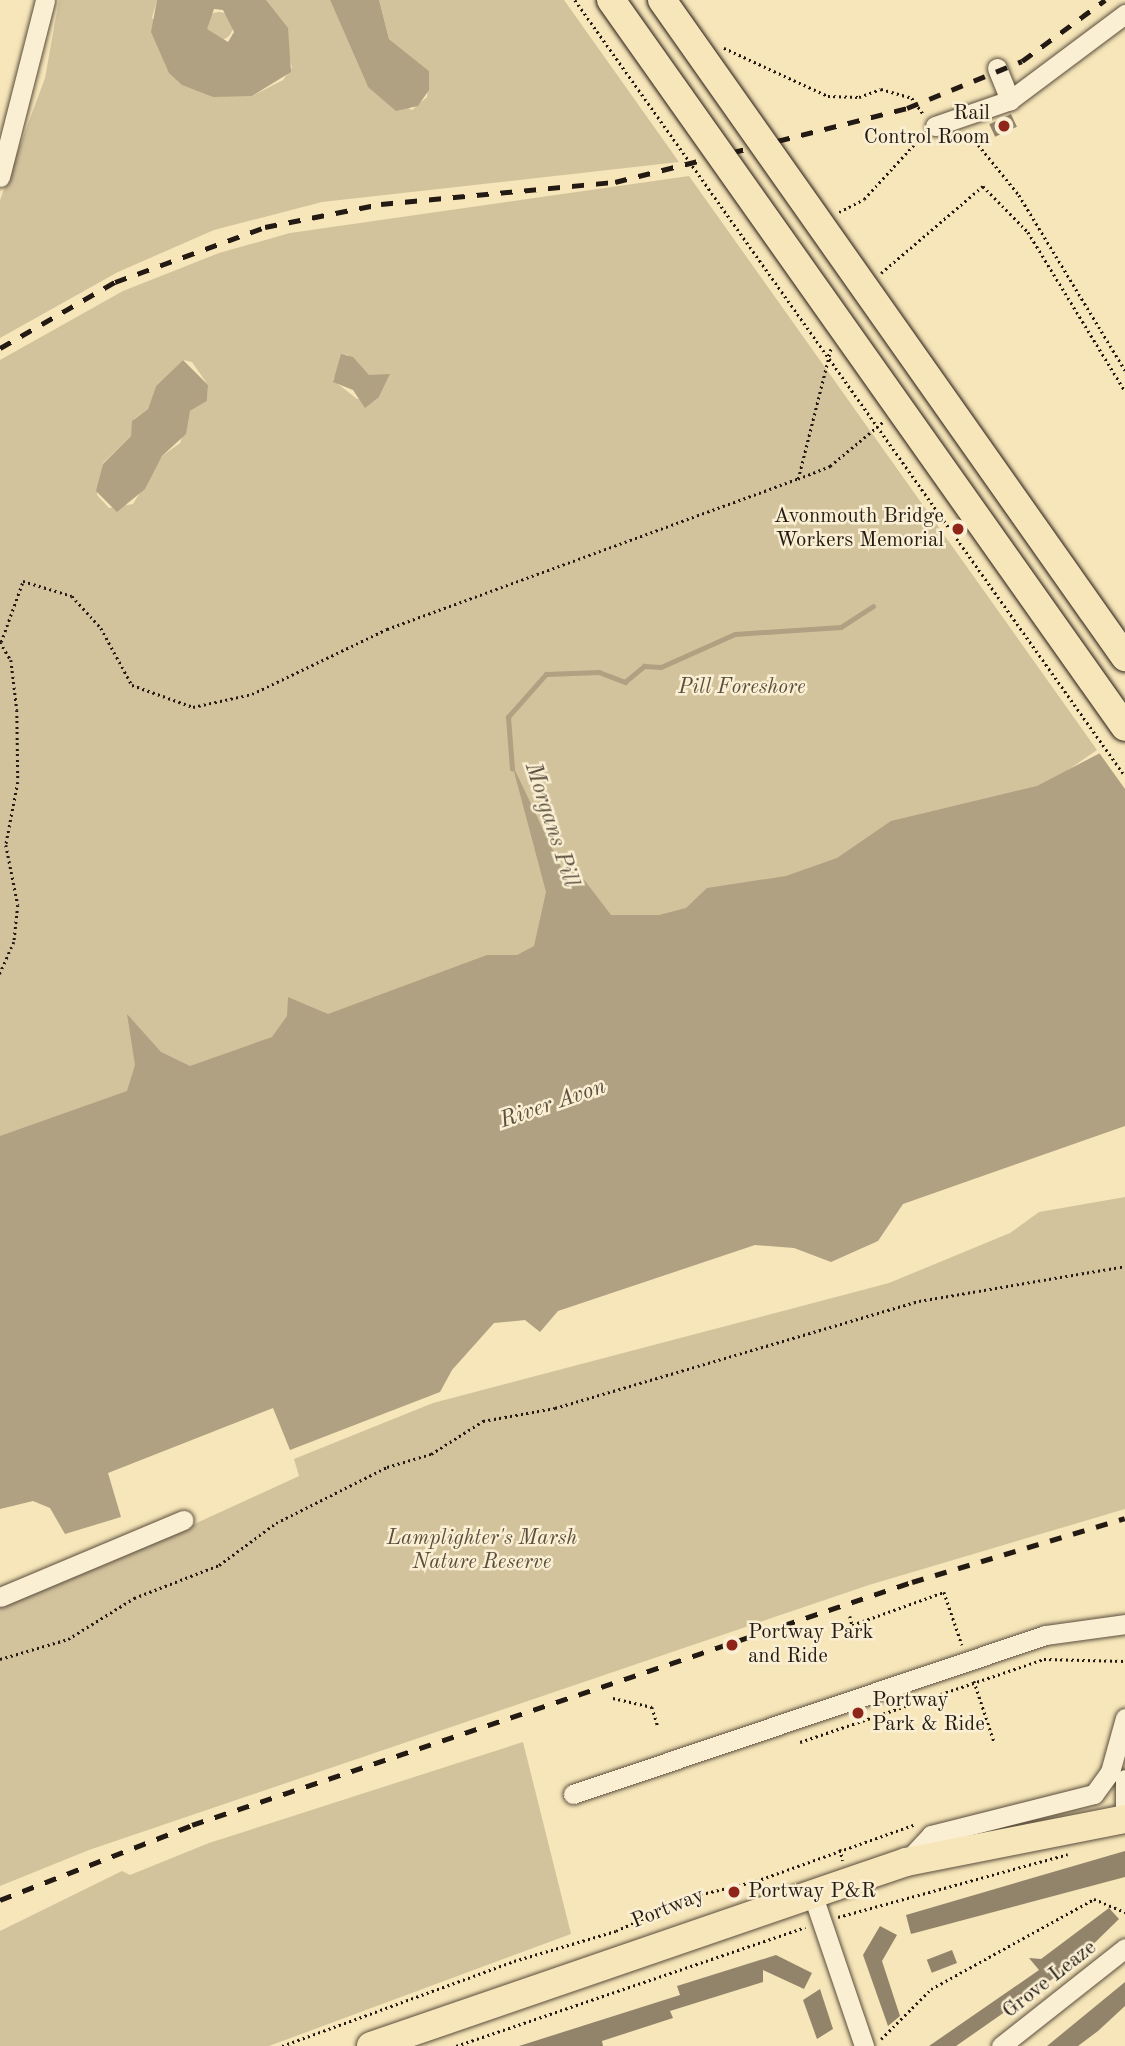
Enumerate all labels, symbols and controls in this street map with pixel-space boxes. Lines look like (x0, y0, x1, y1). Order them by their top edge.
place label: Rail Control Room (864, 101, 990, 151)
marker: Rail Control Room (996, 118, 1012, 134)
place label: Avonmouth Bridge Workers Memorial (774, 504, 944, 554)
marker: Avonmouth Bridge Workers Memorial (950, 521, 966, 537)
park label: Pill Foreshore (678, 675, 806, 701)
water label: Morgans Pill (518, 759, 584, 891)
water label: River Avon (496, 1073, 610, 1135)
park label: Lamplighter's Marsh Nature Reserve (387, 1526, 577, 1576)
place label: Portway Park and Ride (748, 1620, 873, 1670)
marker: Portway Park and Ride (722, 1635, 742, 1655)
place label: Portway Park & Ride (872, 1688, 985, 1738)
marker: Portway Park & Ride (850, 1705, 866, 1721)
place label: Portway P&R (748, 1879, 876, 1905)
street label: Portway (628, 1883, 708, 1935)
marker: Portway P&R (726, 1884, 742, 1900)
street label: Grove Leaze (998, 1936, 1102, 2024)

